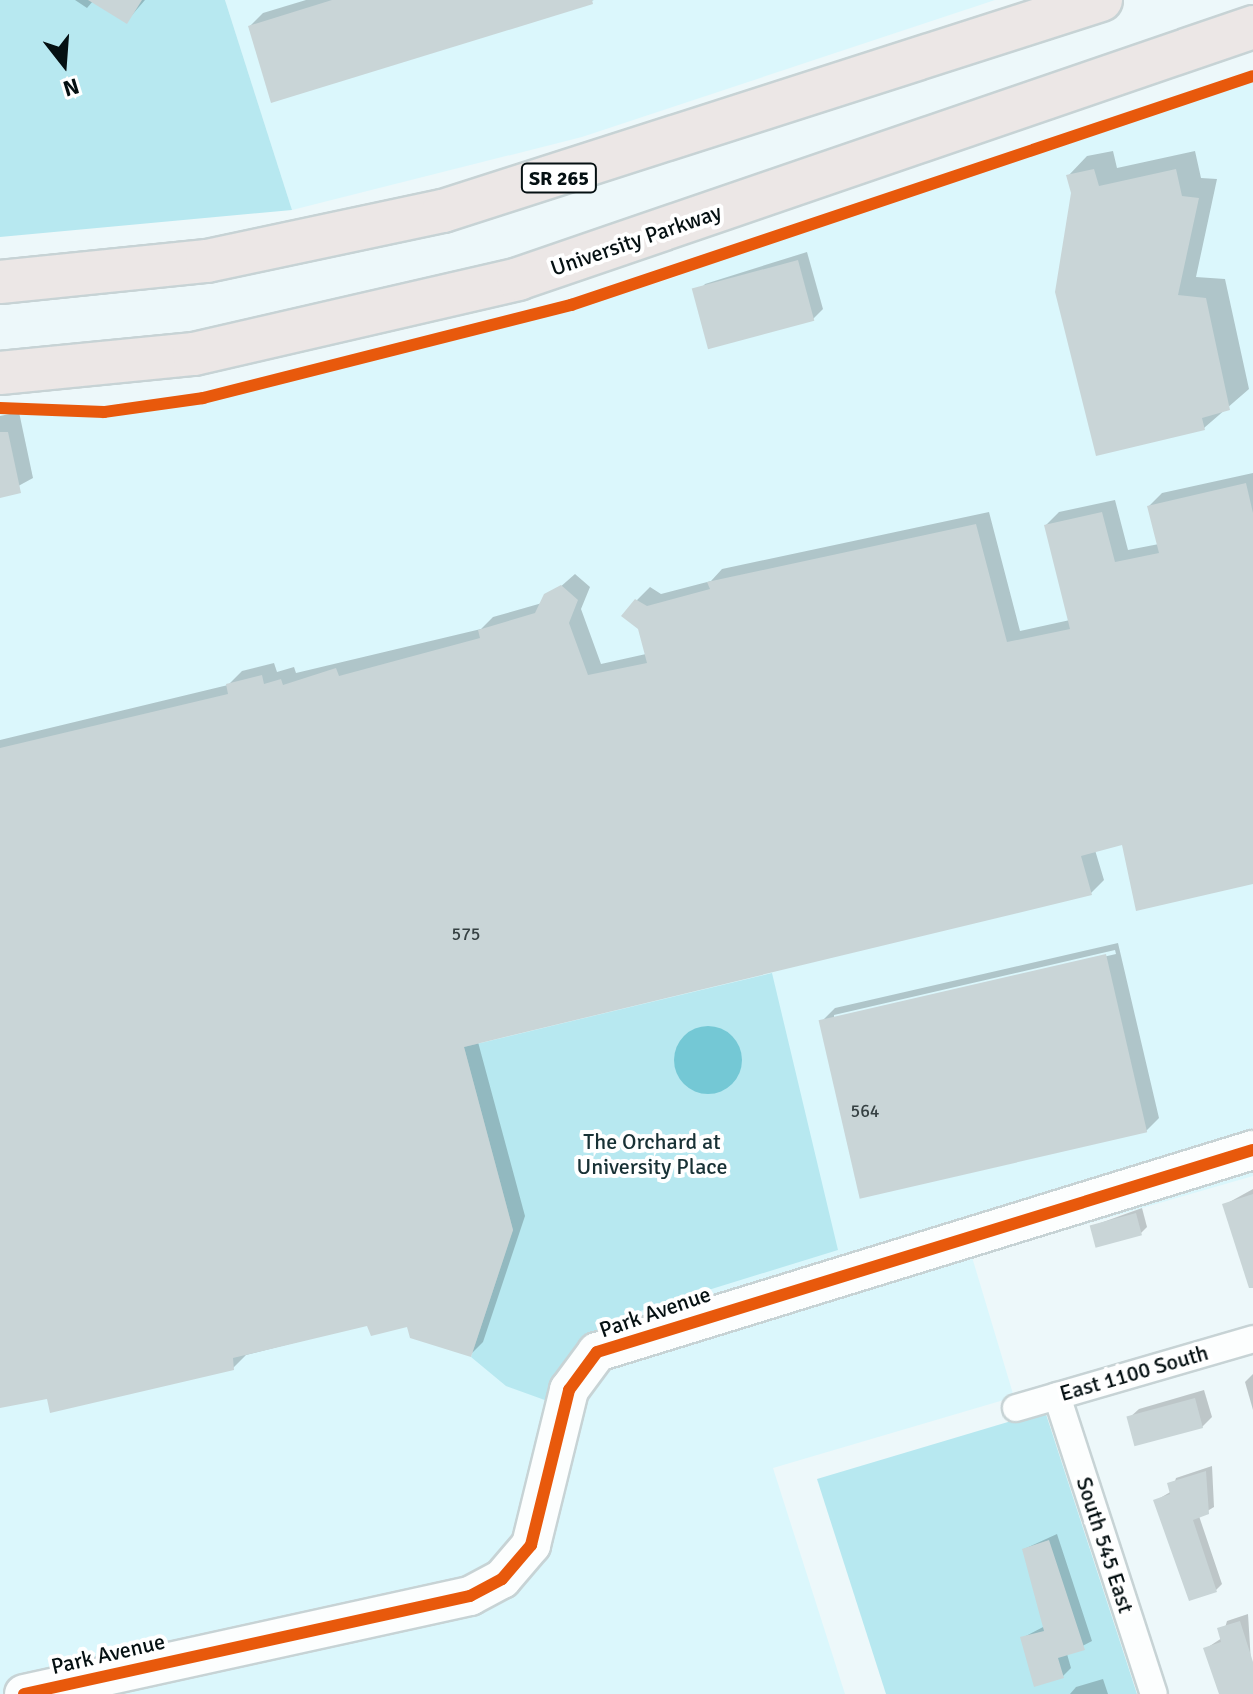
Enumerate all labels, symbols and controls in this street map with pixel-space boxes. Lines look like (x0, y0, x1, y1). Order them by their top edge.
north arrow (24, 24, 104, 104)
text: N (60, 72, 82, 103)
road number: SR 265 (519, 162, 599, 194)
street label: University Parkway (547, 198, 725, 282)
house number: 575 (451, 923, 481, 945)
house number: 564 (850, 1100, 880, 1122)
park label: The Orchard at University Place (576, 1128, 728, 1180)
street label: Park Avenue (596, 1281, 714, 1343)
street label: East 1100 South (1057, 1339, 1211, 1407)
street label: South 545 East (1071, 1474, 1139, 1616)
street label: Park Avenue (49, 1628, 167, 1680)

